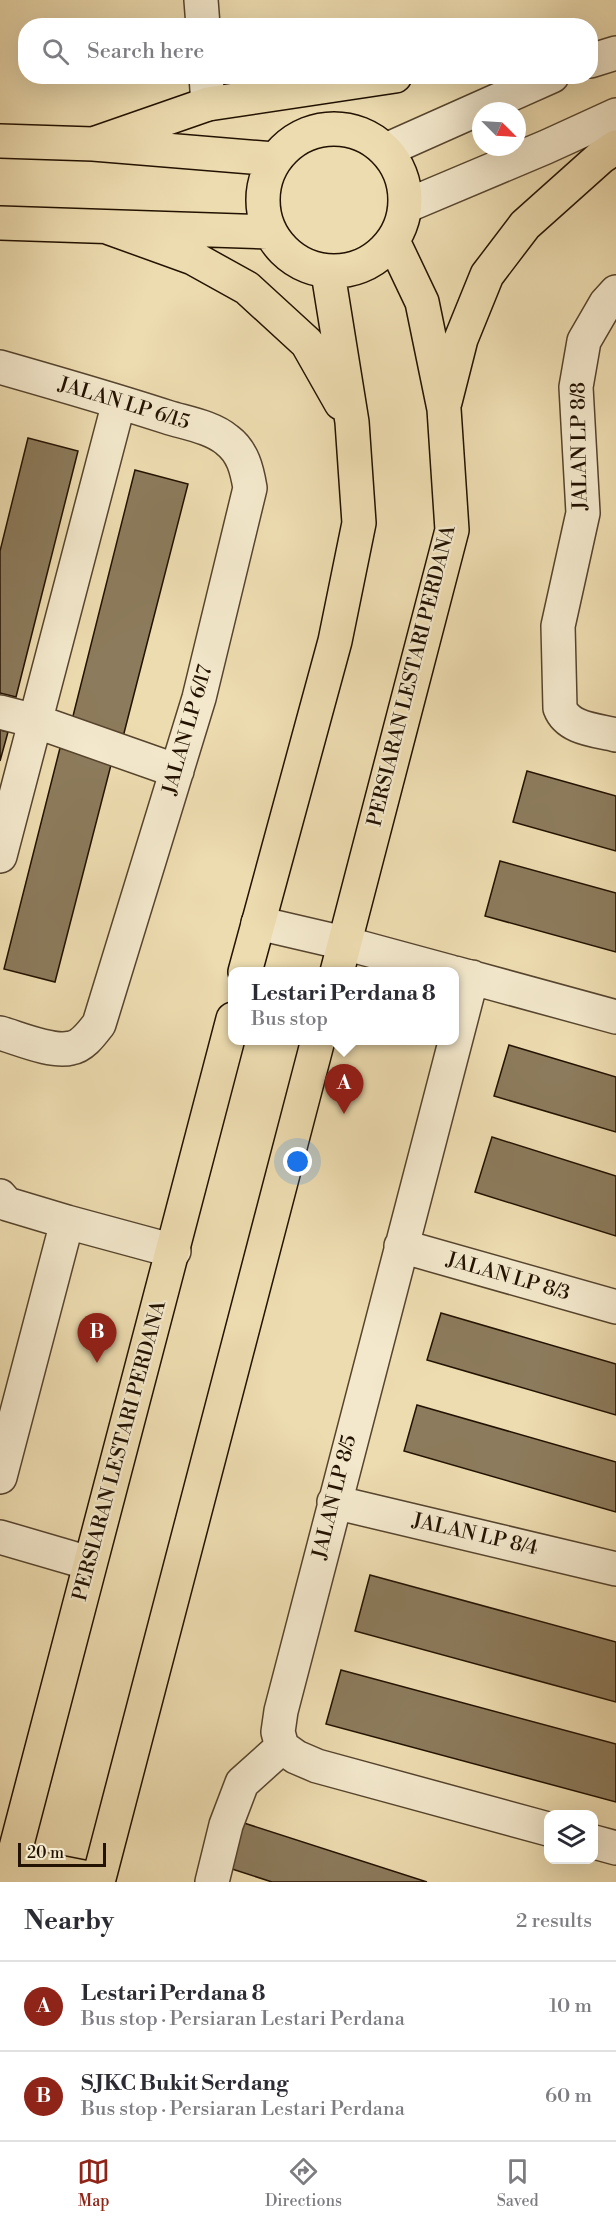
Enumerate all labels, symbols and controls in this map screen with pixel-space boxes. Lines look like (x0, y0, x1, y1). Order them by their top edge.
search box (18, 18, 598, 84)
icon: search (39, 35, 72, 68)
text: Search here (87, 38, 204, 65)
north arrow (472, 102, 526, 156)
street label: JALAN LP 6/15 (55, 372, 192, 436)
street label: JALAN LP 8/8 (566, 382, 594, 511)
street label: PERSIARAN LESTARI PERDANA (362, 521, 462, 829)
street label: JALAN LP 6/17 (157, 662, 218, 799)
popup (228, 967, 459, 1045)
text: Lestari Perdana 8 (251, 980, 436, 1007)
text: Bus stop (251, 1007, 328, 1032)
pin: A (324, 1064, 364, 1114)
your location (283, 1147, 312, 1176)
street label: JALAN LP 8/3 (443, 1247, 573, 1307)
street label: PERSIARAN LESTARI PERDANA (68, 1297, 172, 1604)
pin: B (78, 1314, 116, 1363)
street label: JALAN LP 8/5 (307, 1432, 362, 1563)
street label: JALAN LP 8/4 (409, 1508, 540, 1562)
map controls (544, 1810, 598, 1864)
button: layers (544, 1810, 598, 1864)
scale bar (18, 1840, 106, 1868)
text: 20 m (27, 1843, 64, 1863)
text: Nearby (24, 1905, 114, 1937)
text: 2 results (516, 1909, 592, 1934)
text: Lestari Perdana 8 (81, 1980, 266, 2007)
text: A (36, 1994, 51, 2019)
text: 10 m (549, 1994, 592, 2019)
text: Bus stop · Persiaran Lestari Perdana (81, 2007, 405, 2032)
text: SJKC Bukit Serdang (81, 2070, 288, 2097)
text: B (36, 2084, 51, 2109)
text: 60 m (545, 2084, 592, 2109)
text: Bus stop · Persiaran Lestari Perdana (81, 2097, 405, 2122)
tab: Map (77, 2155, 110, 2211)
tab: Directions (265, 2155, 342, 2211)
tab: Saved (497, 2155, 539, 2211)

